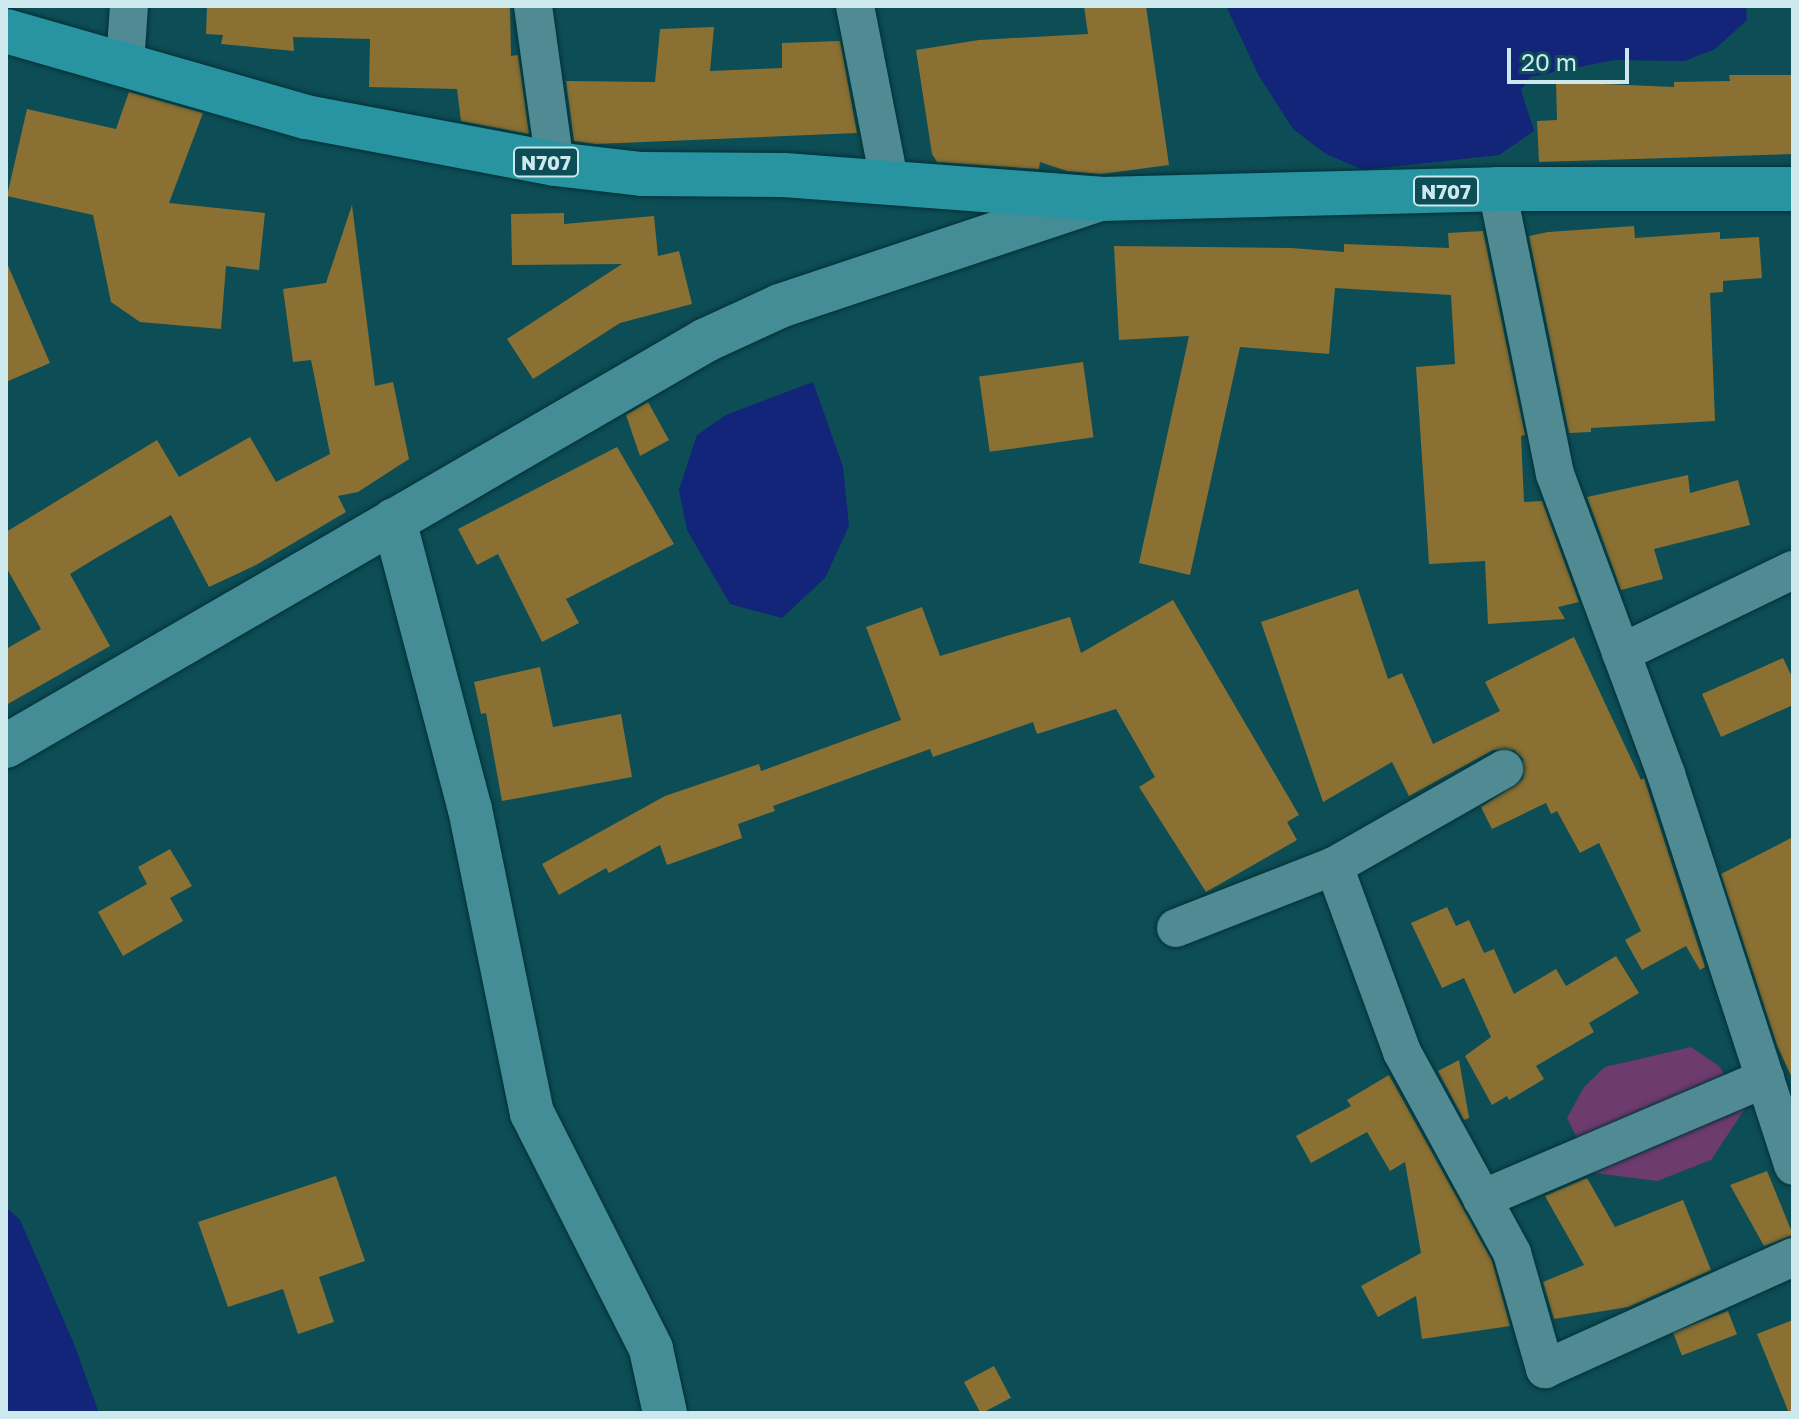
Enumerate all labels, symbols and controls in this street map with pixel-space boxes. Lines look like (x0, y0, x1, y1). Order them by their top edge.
scale bar (1511, 32, 1633, 82)
text: 20 m (1521, 47, 1577, 76)
road number: N707 (512, 146, 580, 178)
road number: N707 (1412, 175, 1480, 207)

